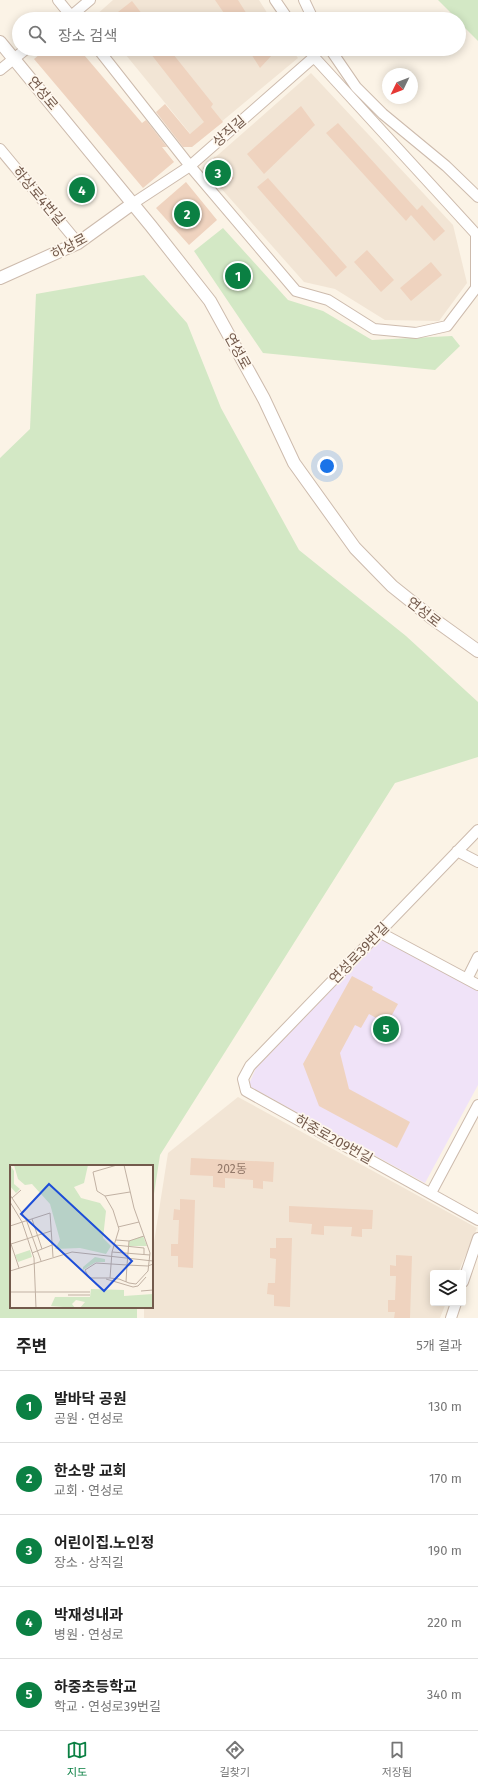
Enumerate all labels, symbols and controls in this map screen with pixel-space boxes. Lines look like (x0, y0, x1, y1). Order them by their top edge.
search box (12, 12, 466, 56)
icon: search (26, 23, 48, 45)
text: 장소 검색 (58, 27, 117, 45)
north arrow (382, 68, 418, 104)
street label: 연성로 (24, 73, 62, 114)
street label: 상직길 (209, 112, 249, 150)
pin: 3 (205, 158, 231, 188)
street label: 하상로4번길 (9, 163, 68, 229)
pin: 4 (69, 175, 95, 205)
pin: 2 (174, 199, 200, 229)
street label: 하상로 (48, 230, 90, 263)
pin: 1 (225, 261, 251, 291)
street label: 연성로 (221, 330, 254, 372)
your location (317, 456, 337, 476)
street label: 연성로 (403, 594, 444, 631)
street label: 연성로39번길 (326, 919, 393, 988)
pin: 5 (373, 1014, 399, 1044)
street label: 하중로209번길 (292, 1111, 376, 1168)
house number: 202동 (217, 1162, 247, 1176)
inset map (10, 1165, 153, 1308)
map controls (430, 1270, 466, 1306)
button: layers (430, 1270, 466, 1306)
text: 주변 (16, 1336, 47, 1357)
text: 5개 결과 (416, 1338, 462, 1353)
text: 발바닥 공원 (54, 1390, 127, 1408)
text: 1 (26, 1399, 32, 1414)
text: 130 m (428, 1399, 462, 1414)
text: 공원 · 연성로 (54, 1411, 124, 1426)
text: 한소망 교회 (54, 1462, 127, 1480)
text: 2 (26, 1471, 32, 1486)
text: 170 m (429, 1471, 462, 1486)
text: 교회 · 연성로 (54, 1483, 124, 1498)
text: 어린이집.노인정 (54, 1534, 154, 1552)
text: 3 (26, 1543, 32, 1558)
text: 190 m (428, 1543, 462, 1558)
text: 장소 · 상직길 (54, 1555, 124, 1570)
text: 박재성내과 (54, 1606, 123, 1624)
text: 4 (25, 1615, 33, 1630)
text: 220 m (427, 1615, 462, 1630)
text: 병원 · 연성로 (54, 1627, 124, 1642)
text: 하중초등학교 (54, 1678, 137, 1696)
text: 5 (26, 1687, 32, 1702)
text: 340 m (427, 1687, 462, 1702)
text: 학교 · 연성로39번길 (54, 1699, 161, 1714)
tab: 지도 (66, 1739, 88, 1779)
tab: 길찾기 (220, 1739, 250, 1779)
tab: 저장됨 (382, 1739, 412, 1779)

